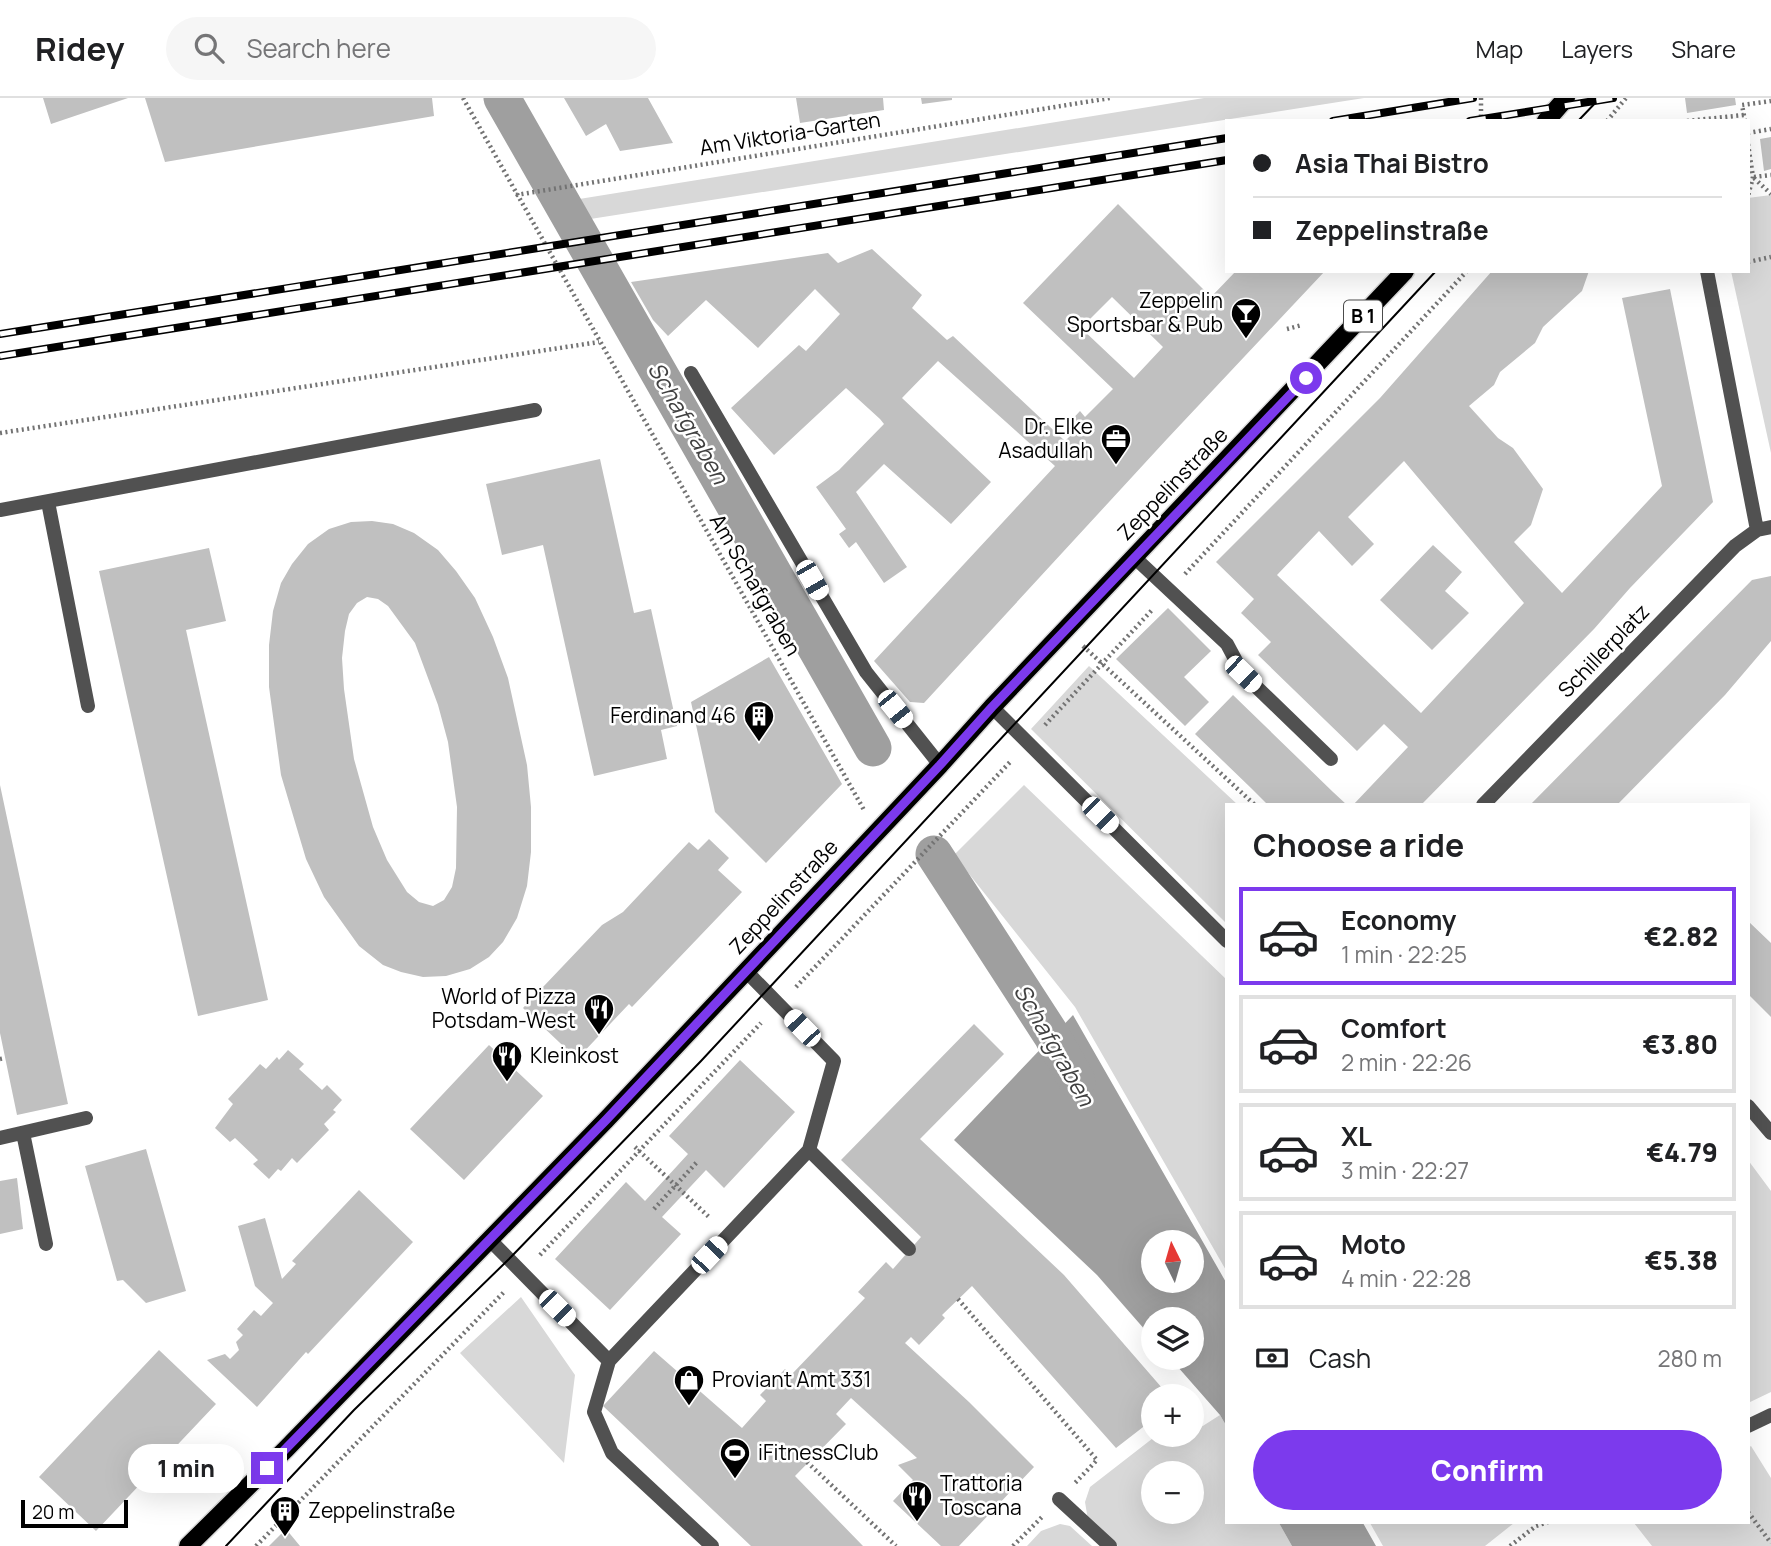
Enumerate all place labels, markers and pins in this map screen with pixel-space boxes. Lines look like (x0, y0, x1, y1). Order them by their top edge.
place label: Zeppelin Sportsbar & Pub (1067, 286, 1223, 338)
bar icon: Zeppelin Sportsbar & Pub (1229, 296, 1263, 340)
place label: Dr. Elke Asadullah (998, 412, 1093, 464)
office icon: Dr. Elke Asadullah (1099, 422, 1133, 466)
building icon: Ferdinand 46 (742, 699, 776, 743)
place label: Ferdinand 46 (610, 701, 736, 729)
place label: World of Pizza Potsdam-West (432, 982, 576, 1034)
restaurant icon: World of Pizza Potsdam-West (582, 992, 616, 1036)
restaurant icon: Kleinkost (490, 1039, 524, 1083)
place label: Kleinkost (530, 1041, 619, 1069)
shop icon: Proviant Amt 331 (672, 1363, 706, 1407)
place label: Proviant Amt 331 (712, 1365, 872, 1393)
sports icon: iFitnessClub (718, 1436, 752, 1480)
place label: iFitnessClub (758, 1438, 878, 1466)
place label: Trattoria Toscana (940, 1469, 1022, 1521)
restaurant icon: Trattoria Toscana (900, 1479, 934, 1523)
building icon: Zeppelinstraße (268, 1494, 302, 1538)
place label: Zeppelinstraße (308, 1496, 455, 1524)

